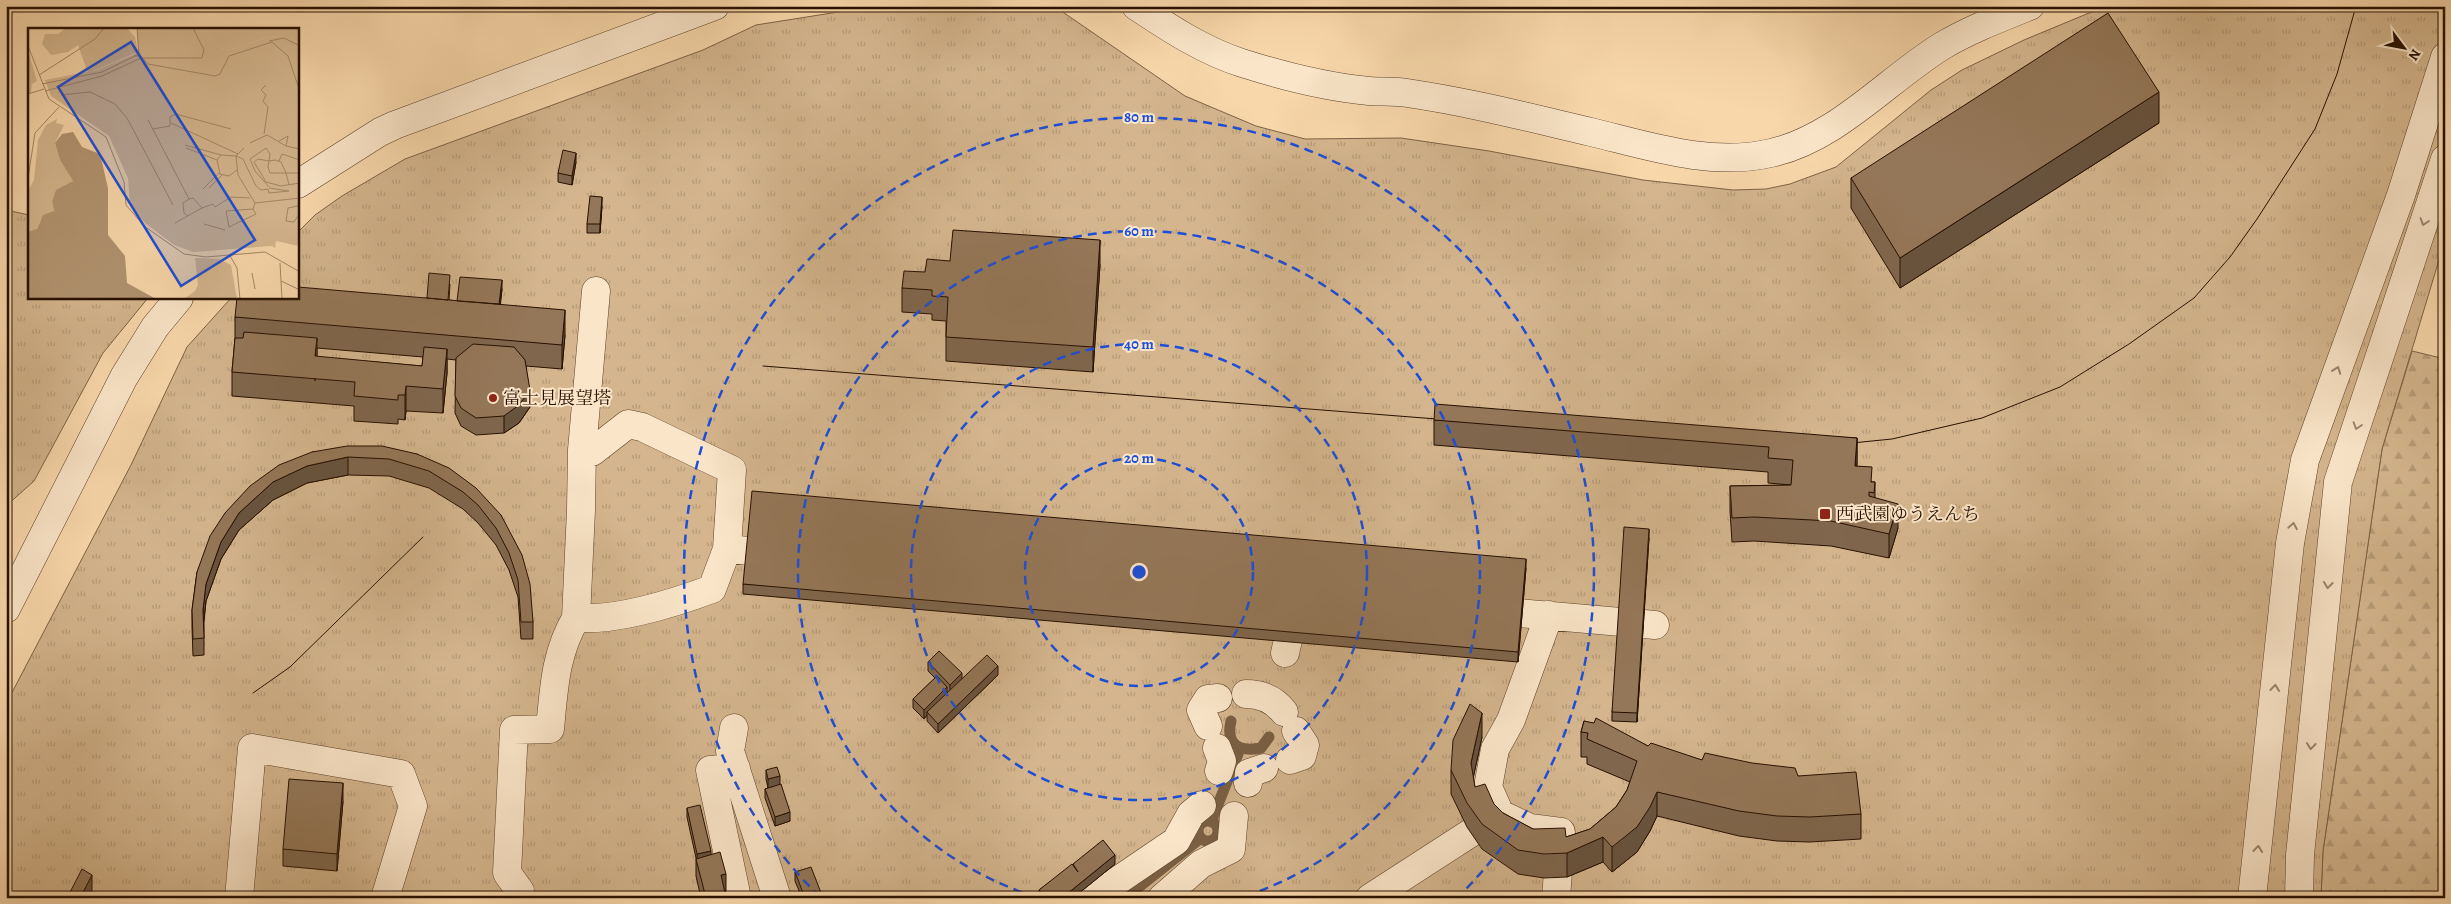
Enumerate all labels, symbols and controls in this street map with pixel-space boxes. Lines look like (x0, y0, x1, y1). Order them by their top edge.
north arrow (2378, 22, 2428, 72)
inset map (28, 28, 299, 299)
text: N (2404, 45, 2425, 64)
text: 80 m (1124, 107, 1154, 127)
one-way arrow (2420, 217, 2430, 225)
text: 60 m (1124, 221, 1154, 241)
text: 40 m (1124, 334, 1154, 354)
one-way arrow (2331, 367, 2341, 375)
place label: 富士見展望塔 (503, 386, 611, 410)
marker: 富士見展望塔 (487, 392, 499, 404)
one-way arrow (2352, 421, 2362, 429)
text: 20 m (1124, 448, 1154, 468)
place label: 西武園ゆうえんち (1836, 502, 1980, 526)
marker: 西武園ゆうえんち (1818, 507, 1832, 521)
one-way arrow (2288, 522, 2298, 531)
centre of rings (1130, 563, 1148, 581)
one-way arrow (2323, 581, 2334, 589)
one-way arrow (2269, 683, 2280, 691)
one-way arrow (2306, 743, 2317, 751)
one-way arrow (2252, 845, 2263, 853)

